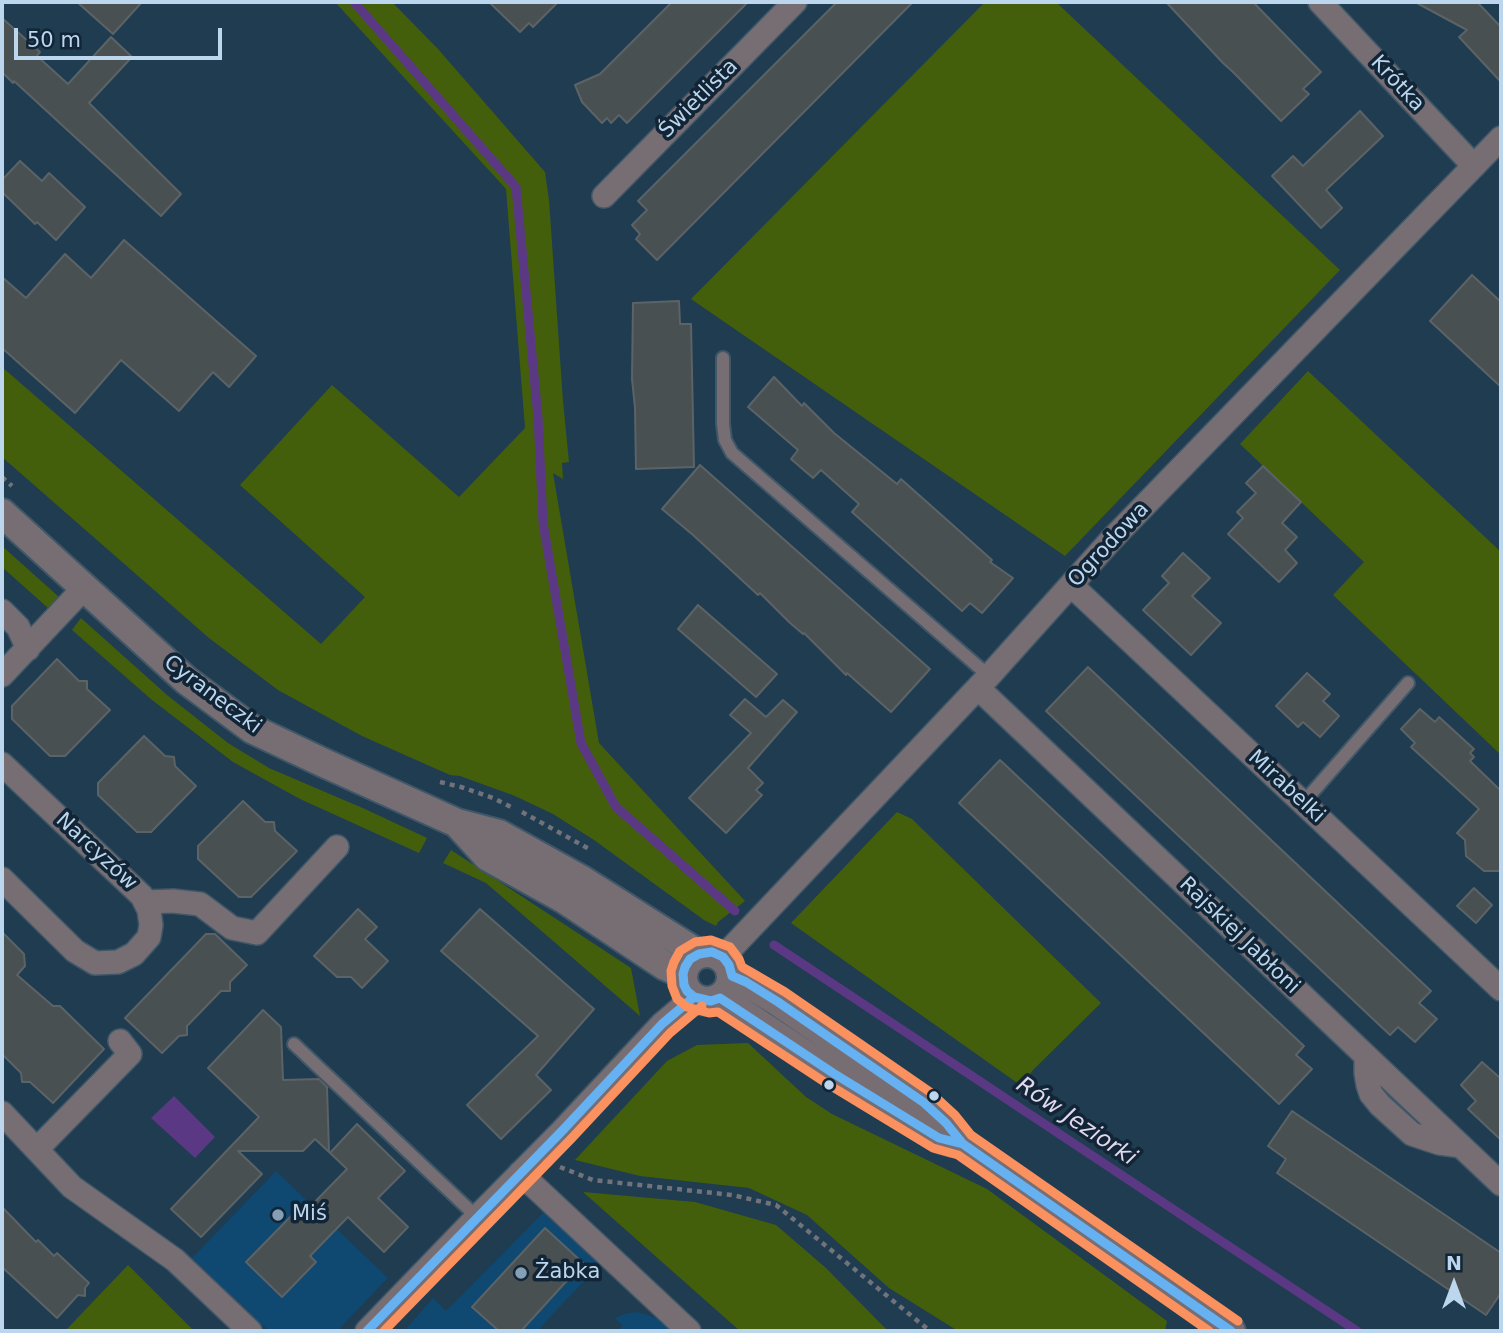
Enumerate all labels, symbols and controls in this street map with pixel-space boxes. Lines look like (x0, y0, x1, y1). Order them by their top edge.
scale bar (18, 14, 226, 58)
text: 50 m (27, 28, 81, 52)
street label: Krótka (1365, 51, 1429, 117)
street label: Świetlista (654, 54, 744, 144)
street label: Ogrodowa (1063, 497, 1155, 593)
street label: Cyraneczki (158, 650, 266, 740)
street label: Mirabelki (1242, 745, 1330, 829)
street label: Narcyzów (50, 808, 142, 896)
street label: Rajskiej Jabłoni (1174, 872, 1304, 1000)
water label: Rów Jeziorki (1011, 1072, 1141, 1172)
unlabelled marker (822, 1078, 836, 1092)
unlabelled marker (927, 1089, 941, 1103)
place label: Miś (292, 1202, 327, 1228)
marker: Miś (270, 1207, 286, 1223)
north arrow (1419, 1249, 1489, 1319)
text: N (1446, 1252, 1462, 1274)
place label: Żabka (535, 1260, 600, 1286)
marker: Żabka (513, 1265, 529, 1281)

